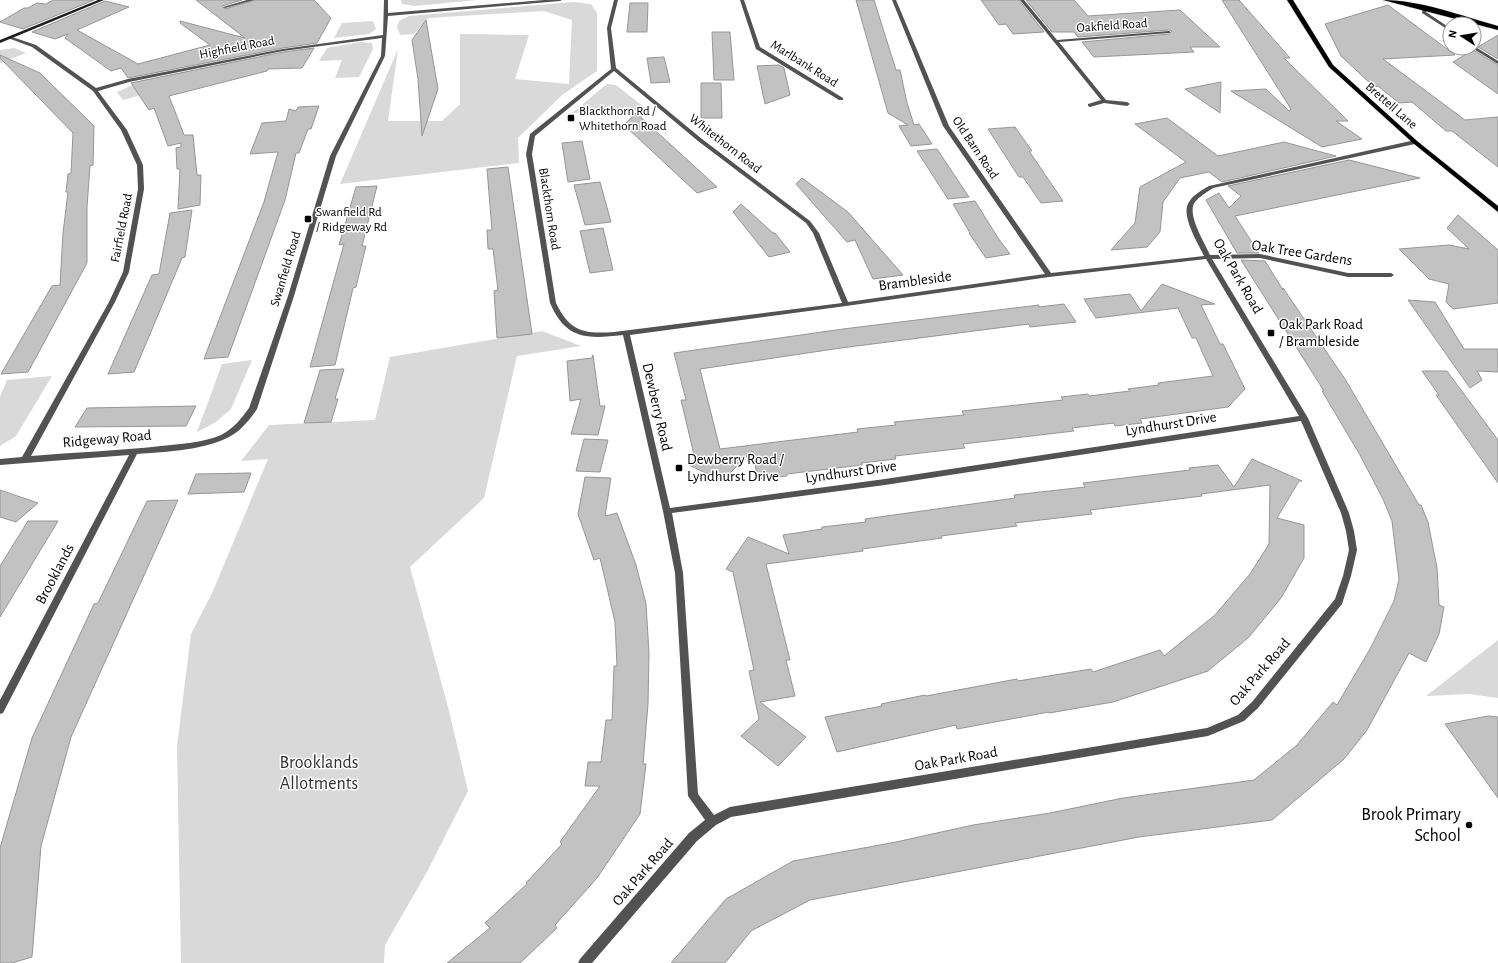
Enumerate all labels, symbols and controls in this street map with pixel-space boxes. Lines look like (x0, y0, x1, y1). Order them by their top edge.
north arrow (1442, 16, 1482, 56)
street label: Oakfield Road (1076, 17, 1148, 35)
text: N (1447, 29, 1459, 39)
street label: Highfield Road (198, 34, 276, 62)
street label: Marlbank Road (768, 38, 840, 90)
street label: Brettell Lane (1363, 80, 1419, 132)
place label: Blackthorn Rd / Whitethorn Road (579, 105, 667, 133)
street label: Whitethorn Road (687, 112, 764, 176)
marker: Blackthorn Rd / Whitethorn Road (566, 113, 576, 123)
street label: Old Barn Road (949, 114, 1001, 182)
street label: Blackthorn Road (536, 167, 562, 251)
street label: Fairfield Road (109, 192, 135, 263)
place label: Swanfield Rd / Ridgeway Rd (316, 206, 387, 234)
marker: Swanfield Rd / Ridgeway Rd (303, 214, 313, 224)
street label: Swanfield Road (268, 230, 304, 308)
street label: Oak Park Road (1211, 236, 1266, 316)
street label: Oak Tree Gardens (1251, 238, 1353, 268)
street label: Brambleside (878, 268, 953, 294)
place label: Oak Park Road / Brambleside (1279, 317, 1363, 349)
marker: Oak Park Road / Brambleside (1266, 328, 1276, 338)
street label: Dewberry Road (640, 361, 674, 453)
street label: Lyndhurst Drive (1124, 409, 1218, 439)
street label: Ridgeway Road (62, 428, 152, 450)
place label: Dewberry Road / Lyndhurst Drive (687, 452, 784, 484)
street label: Lyndhurst Drive (804, 458, 898, 486)
marker: Dewberry Road / Lyndhurst Drive (674, 463, 684, 473)
street label: Brooklands (33, 541, 77, 607)
street label: Oak Park Road (1227, 635, 1293, 709)
street label: Oak Park Road (913, 744, 999, 774)
park label: Brooklands Allotments (279, 754, 359, 793)
place label: Brook Primary School (1361, 806, 1461, 845)
marker: Brook Primary School (1464, 820, 1474, 830)
street label: Oak Park Road (610, 835, 676, 909)

